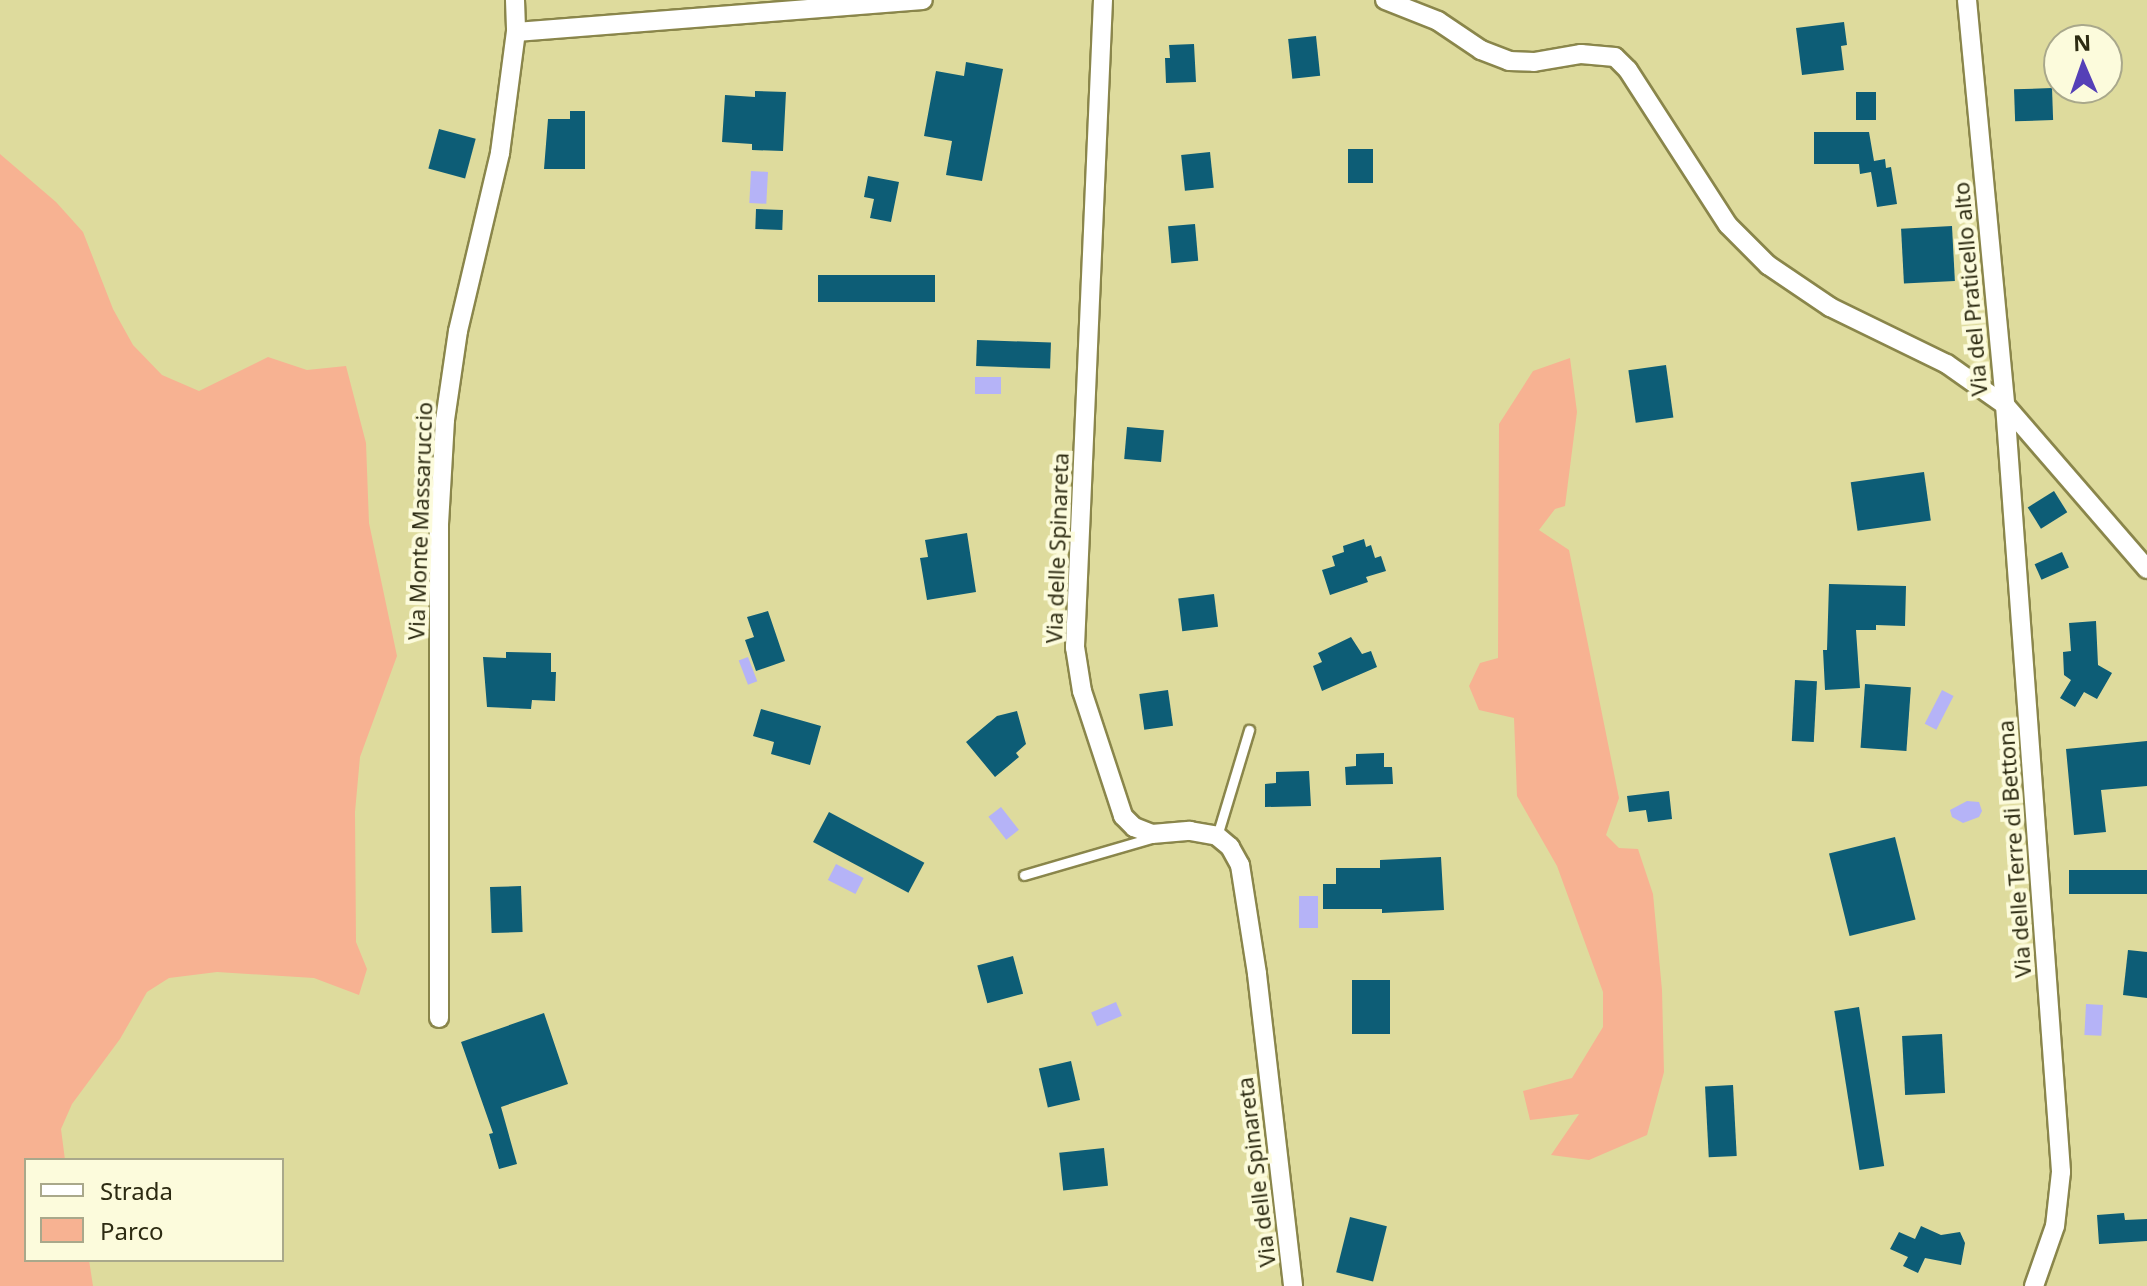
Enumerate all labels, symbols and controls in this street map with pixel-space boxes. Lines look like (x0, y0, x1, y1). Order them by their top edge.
north arrow (2043, 24, 2123, 104)
text: N (2073, 27, 2092, 57)
street label: Via del Praticello alto (1947, 181, 1993, 397)
street label: Via Monte Massaruccio (403, 401, 437, 641)
street label: Via delle Spinareta (1040, 452, 1074, 644)
street label: Via delle Terre di Bettona (1992, 719, 2036, 979)
street label: Via delle Spinareta (1231, 1076, 1281, 1268)
legend (24, 1158, 284, 1262)
text: Strada (100, 1174, 173, 1207)
text: Parco (100, 1214, 163, 1247)

